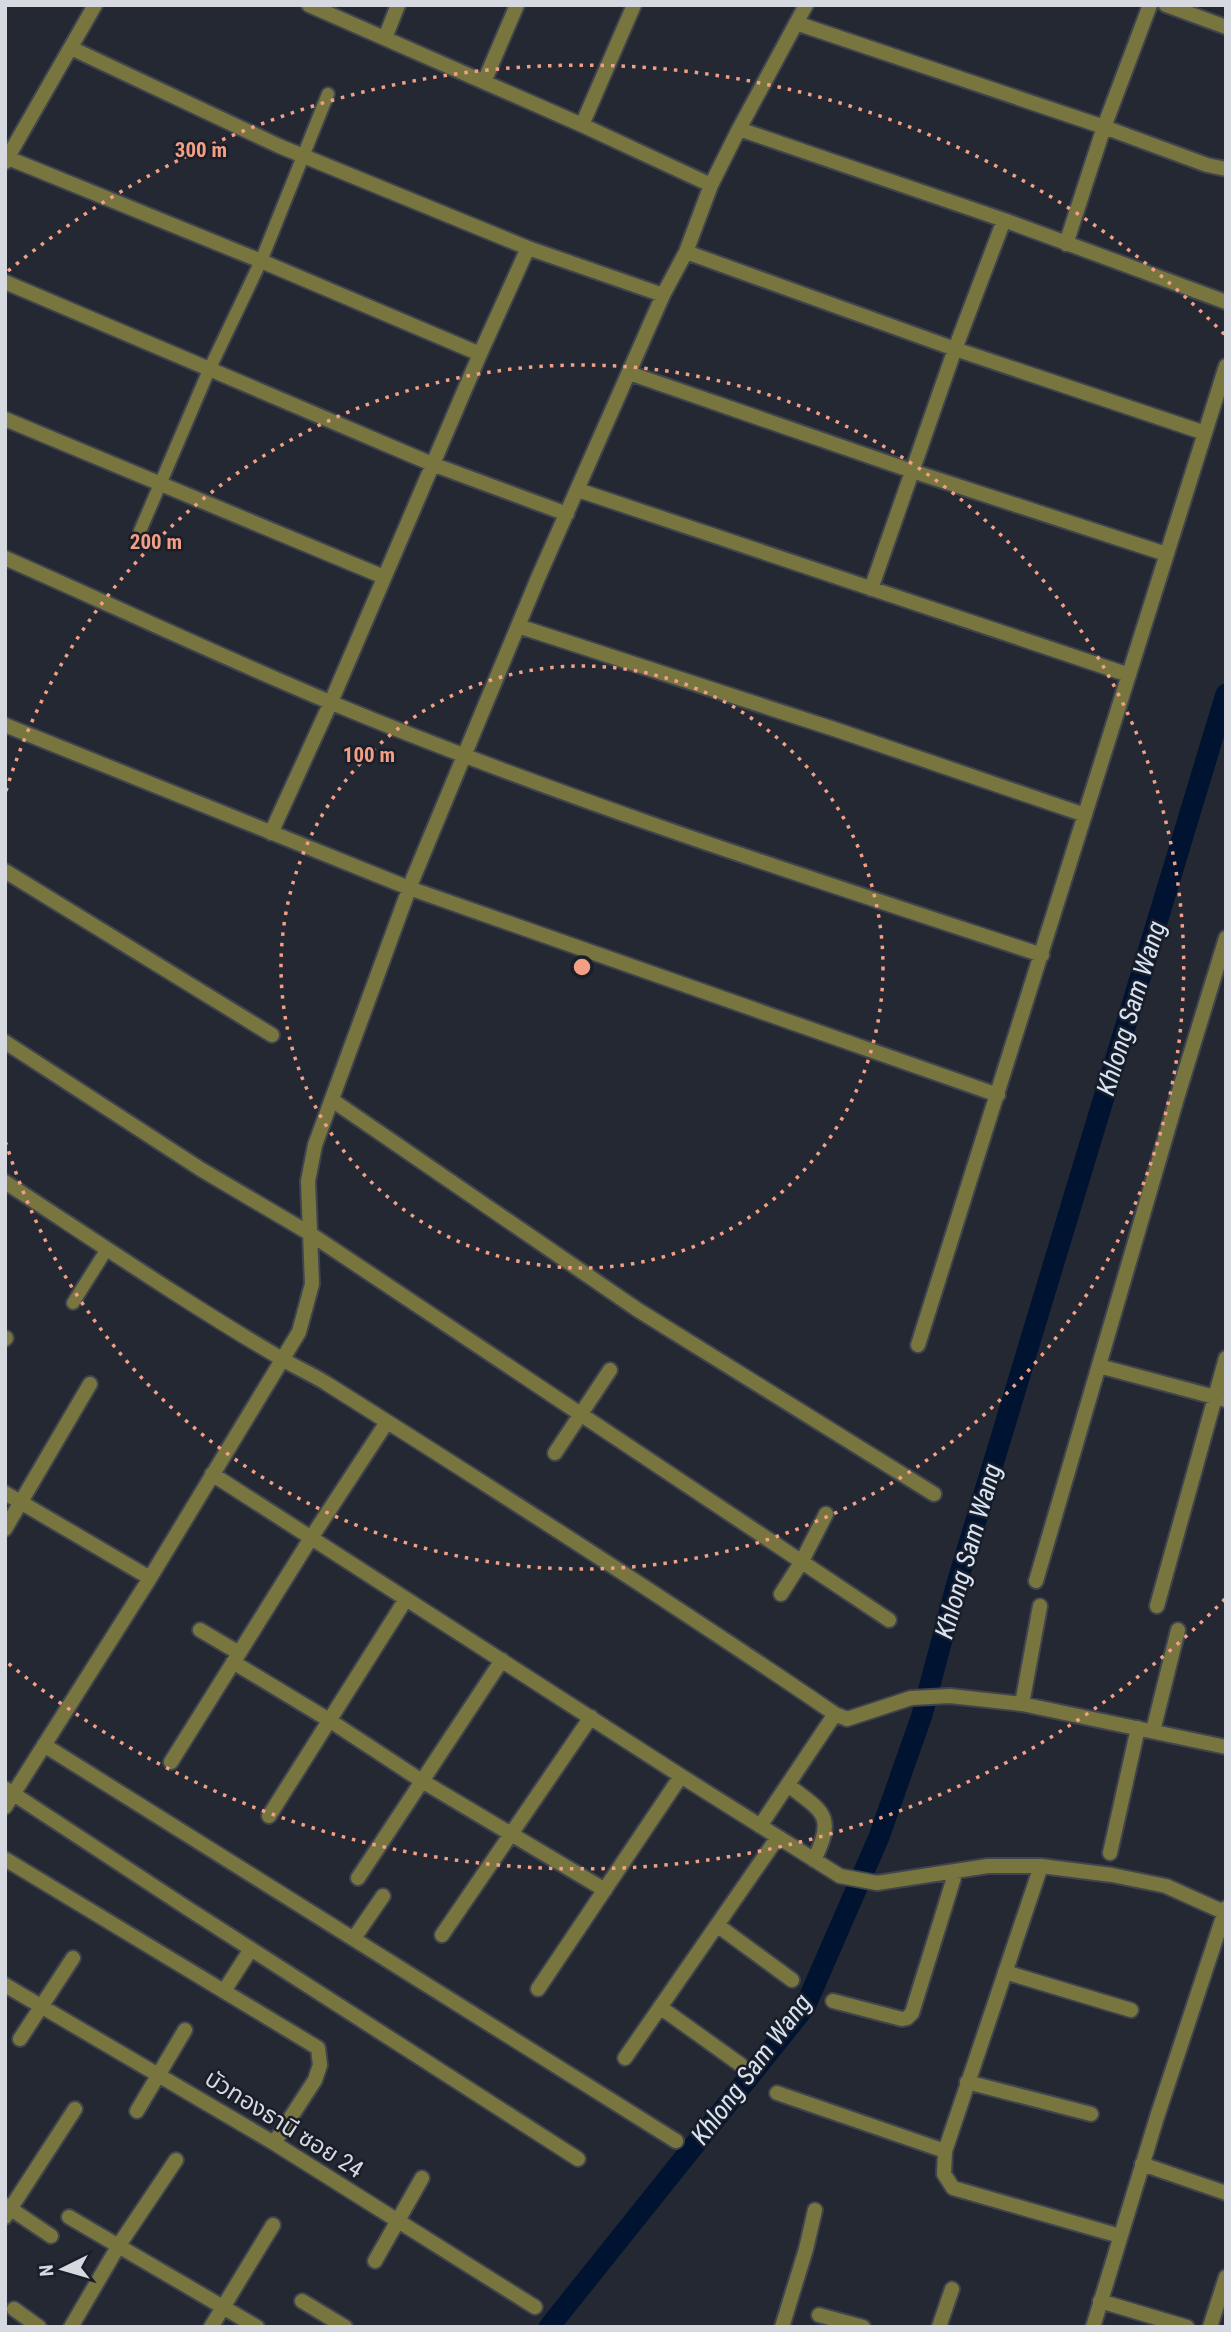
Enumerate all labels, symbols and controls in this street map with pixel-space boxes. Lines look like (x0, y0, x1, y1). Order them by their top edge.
text: 300 m (175, 138, 227, 162)
text: 200 m (130, 530, 182, 554)
text: 100 m (343, 743, 395, 767)
water label: Khlong Sam Wang (1090, 917, 1172, 1099)
centre of rings (570, 955, 594, 979)
water label: Khlong Sam Wang (929, 1460, 1007, 1642)
water label: Khlong Sam Wang (685, 1988, 817, 2150)
street label: บัวทองธานี ซอย 24 (200, 2064, 368, 2184)
north arrow (28, 2234, 98, 2304)
text: N (35, 2264, 59, 2277)

